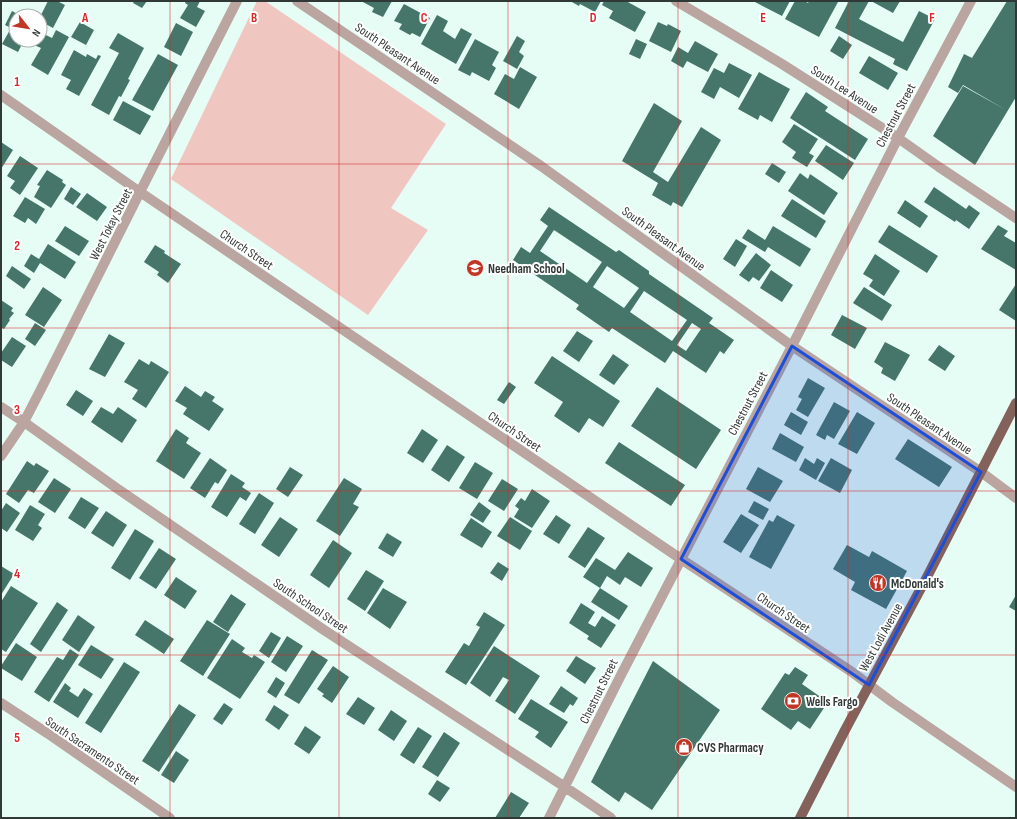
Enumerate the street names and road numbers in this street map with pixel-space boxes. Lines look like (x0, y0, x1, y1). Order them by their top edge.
street label: South Pleasant Avenue (352, 19, 443, 88)
street label: South Lee Avenue (808, 62, 881, 118)
street label: Chestnut Street (872, 81, 919, 150)
street label: West Tokay Street (86, 186, 136, 263)
street label: South Pleasant Avenue (619, 203, 708, 274)
street label: Church Street (217, 226, 276, 274)
street label: Chestnut Street (724, 369, 771, 438)
street label: South Pleasant Avenue (884, 389, 975, 458)
street label: Church Street (485, 408, 544, 456)
street label: South School Street (270, 575, 351, 637)
street label: Church Street (754, 589, 813, 637)
street label: West Lodi Avenue (855, 600, 906, 675)
street label: Chestnut Street (576, 656, 621, 726)
street label: South Sacramento Street (42, 713, 143, 788)

